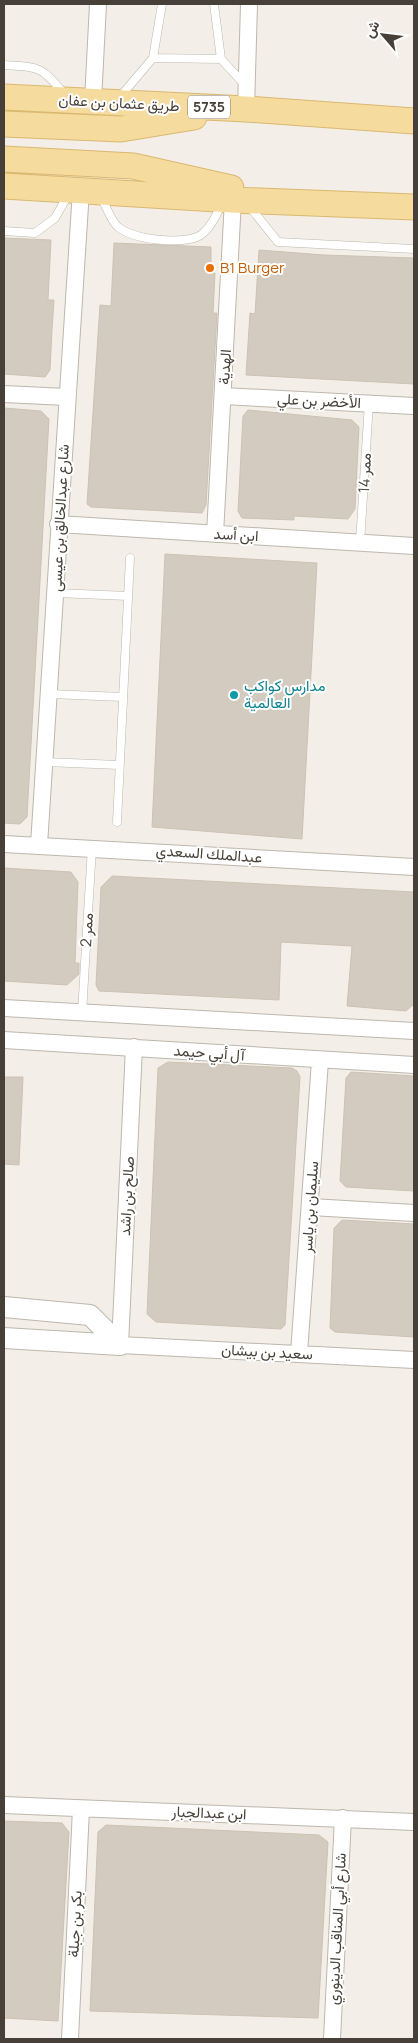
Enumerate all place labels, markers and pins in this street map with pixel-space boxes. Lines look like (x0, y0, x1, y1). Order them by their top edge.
place label: B1 Burger (220, 257, 285, 278)
marker: B1 Burger (204, 262, 216, 274)
place label: مدارس كواكب العالمية (244, 675, 326, 713)
marker: مدارس كواكب العالمية (228, 689, 240, 701)

